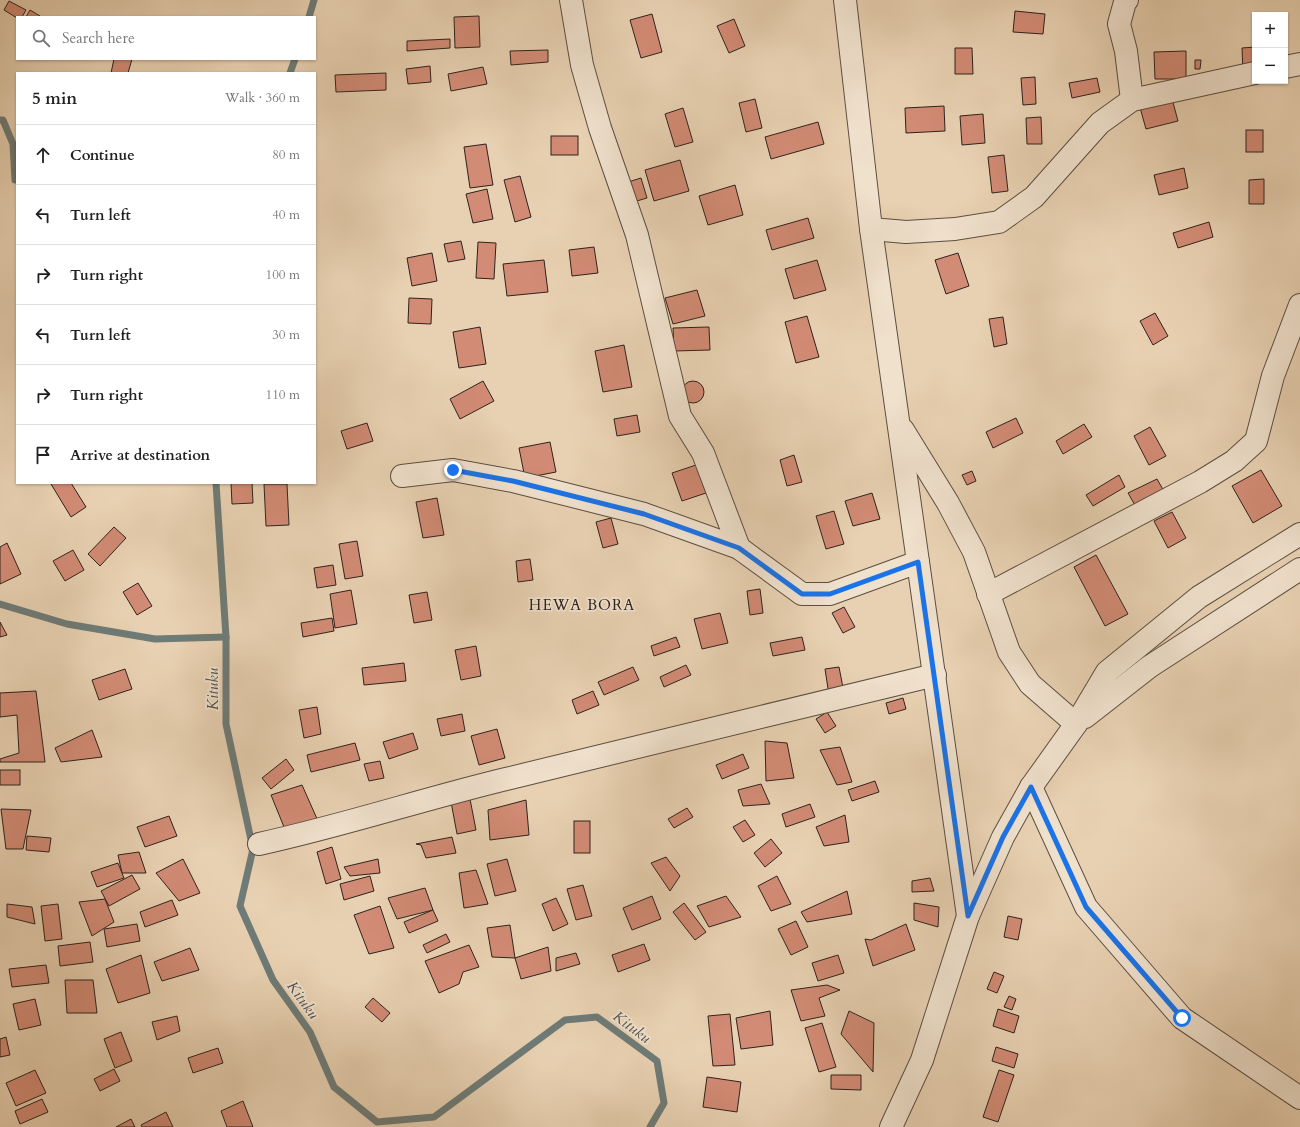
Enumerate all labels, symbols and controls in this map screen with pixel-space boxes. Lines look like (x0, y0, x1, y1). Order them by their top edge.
map controls (1252, 12, 1288, 84)
button: + (1252, 12, 1288, 48)
search box (16, 16, 316, 60)
icon: search (30, 27, 52, 49)
text: Search here (62, 28, 135, 48)
button: − (1252, 48, 1288, 84)
text: 5 min (32, 87, 77, 110)
text: Walk · 360 m (225, 89, 300, 107)
icon: ahead (32, 144, 54, 166)
text: Continue (70, 145, 135, 165)
text: 80 m (272, 146, 300, 164)
icon: left (32, 204, 54, 226)
text: Turn left (70, 205, 131, 225)
text: 40 m (272, 206, 300, 224)
icon: right (32, 264, 54, 286)
text: Turn right (70, 265, 143, 285)
text: 100 m (266, 266, 300, 284)
icon: left (32, 324, 54, 346)
text: Turn left (70, 325, 131, 345)
text: 30 m (272, 326, 300, 344)
icon: right (32, 384, 54, 406)
text: Turn right (70, 385, 143, 405)
text: 110 m (266, 386, 300, 404)
icon: arrive (32, 444, 54, 466)
text: Arrive at destination (70, 445, 210, 465)
route end (444, 461, 462, 479)
district label: HEWA BORA (529, 595, 635, 615)
water label: Kituku (203, 667, 223, 710)
water label: Kituku (282, 977, 324, 1023)
water label: Kituku (609, 1006, 655, 1048)
route start (1173, 1009, 1191, 1027)

